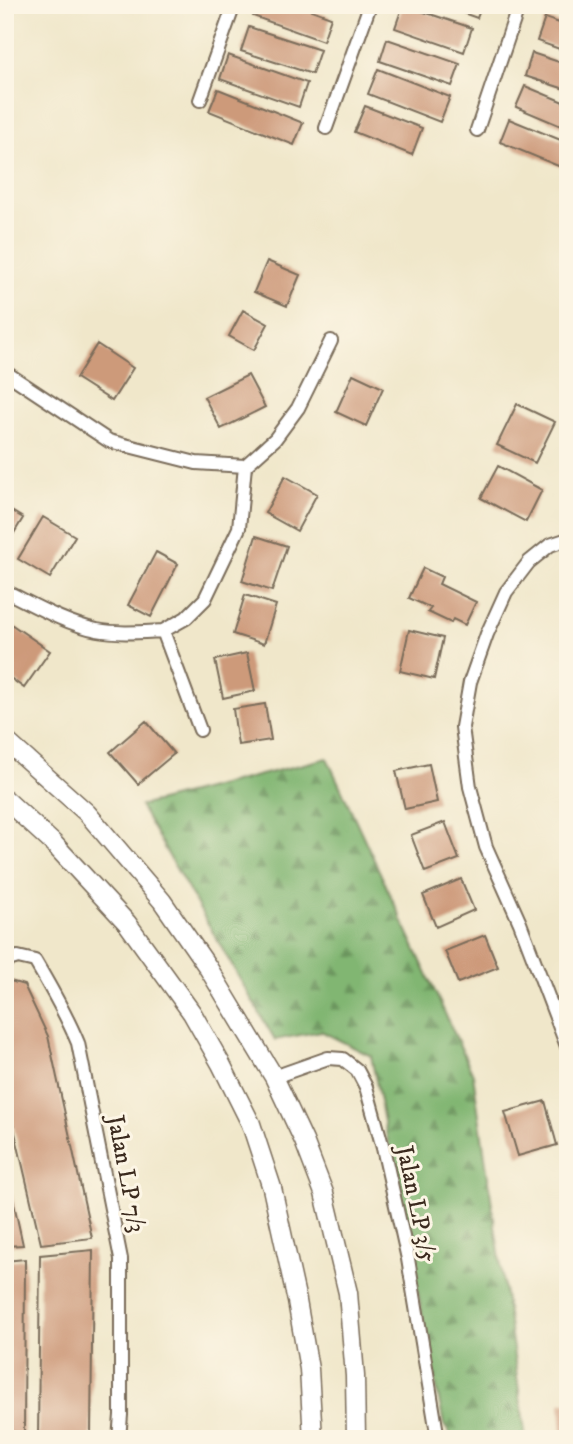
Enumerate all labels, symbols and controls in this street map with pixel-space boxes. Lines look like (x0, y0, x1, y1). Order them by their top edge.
street label: Jalan LP 7/3 (100, 1111, 152, 1235)
street label: Jalan LP 3/5 (389, 1141, 443, 1265)

